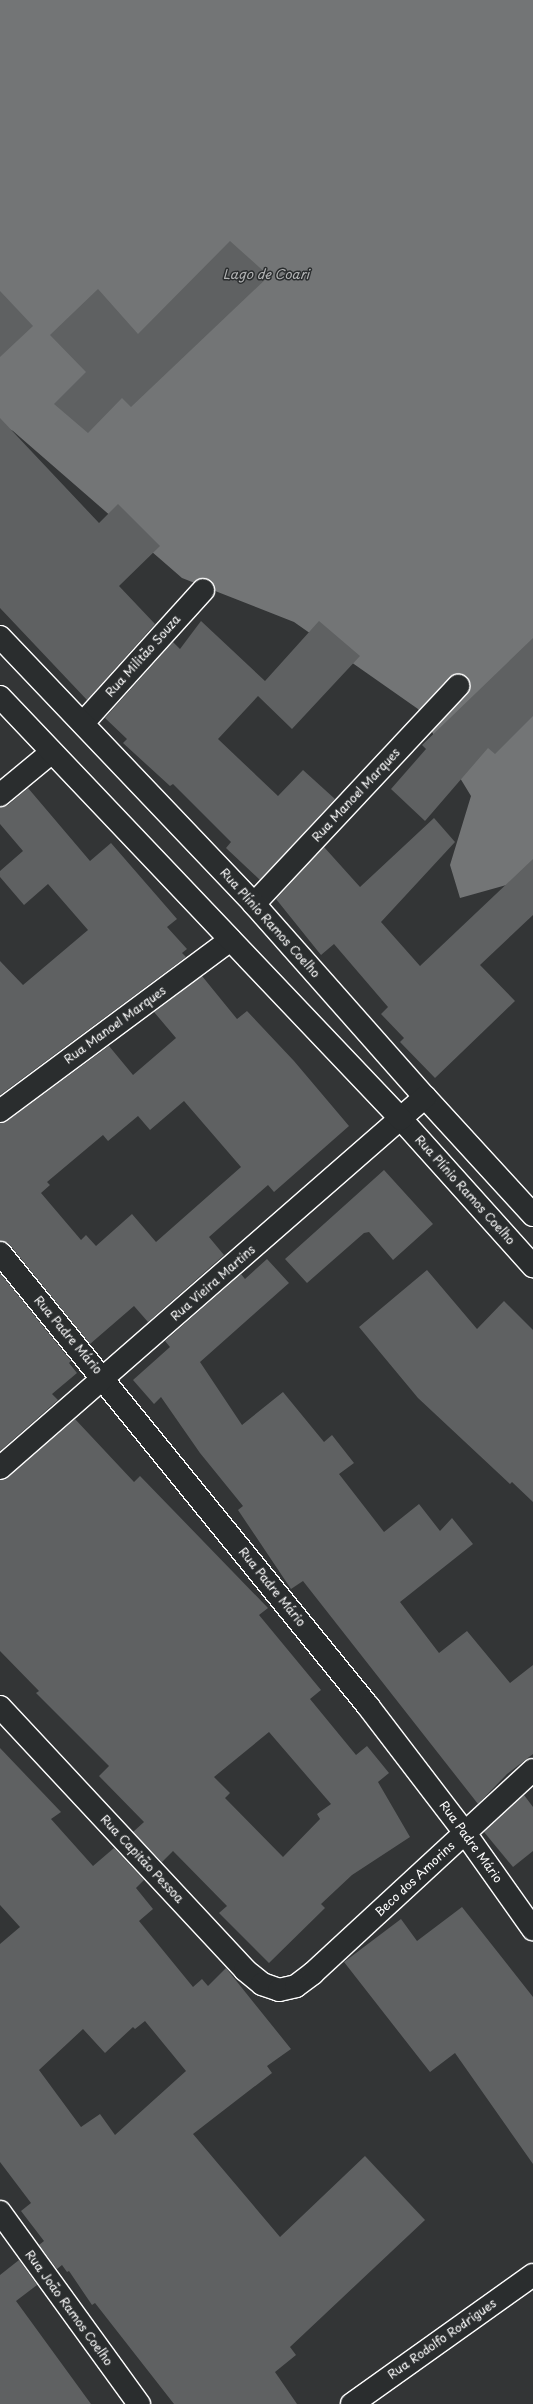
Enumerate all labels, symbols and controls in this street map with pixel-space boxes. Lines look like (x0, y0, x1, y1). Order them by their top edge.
water label: Lago de Coari (223, 266, 309, 282)
street label: Rua Militão Souza (102, 612, 184, 700)
street label: Rua Manoel Marques (309, 745, 403, 845)
street label: Rua Plínio Ramos Coelho (217, 865, 323, 981)
street label: Rua Manoel Marques (61, 983, 169, 1067)
street label: Rua Plínio Ramos Coelho (412, 1132, 518, 1248)
street label: Rua Vieira Martins (167, 1242, 259, 1324)
street label: Rua Padre Mário (31, 1293, 105, 1377)
street label: Rua Padre Mário (236, 1545, 308, 1629)
street label: Rua Padre Mário (437, 1798, 505, 1886)
street label: Rua Capitão Pessoa (97, 1812, 187, 1906)
street label: Beco dos Amorins (372, 1838, 458, 1920)
street label: Rua João Ramos Coelho (22, 2247, 116, 2369)
street label: Rua Rodolfo Rodrigues (385, 2296, 499, 2382)

